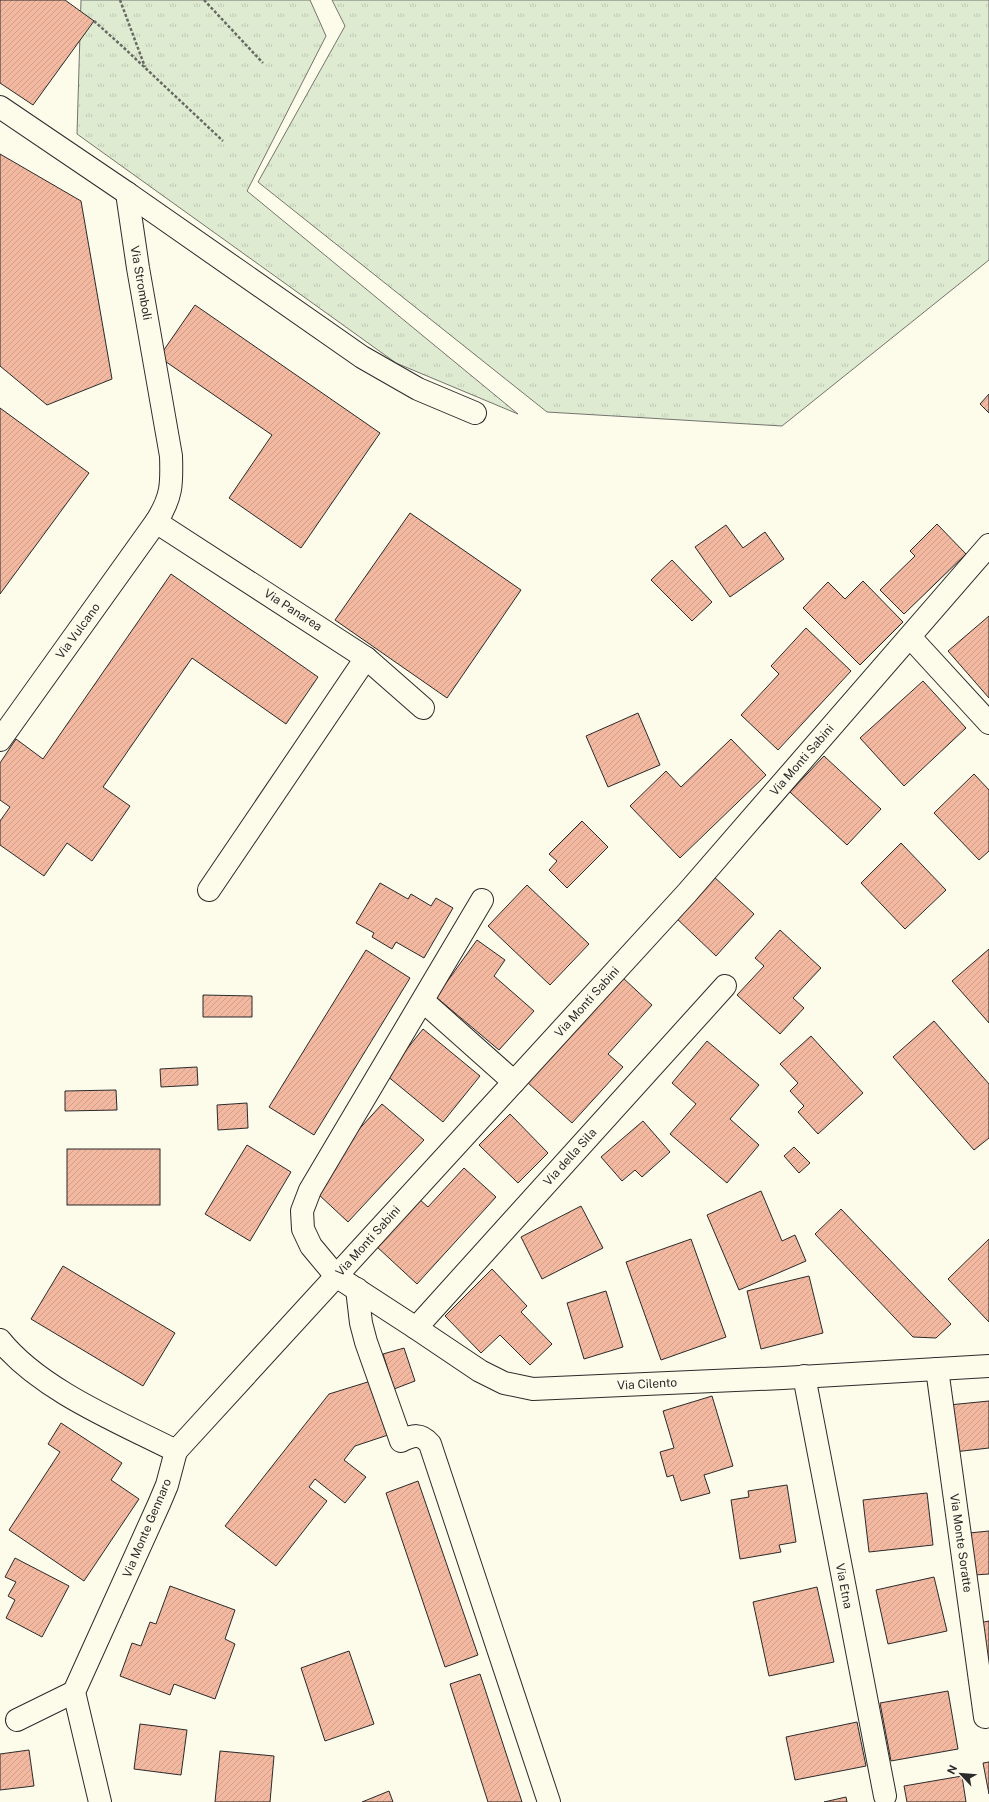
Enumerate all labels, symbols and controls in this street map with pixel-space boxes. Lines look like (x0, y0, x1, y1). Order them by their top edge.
street label: Via Stromboli (128, 245, 154, 321)
street label: Via Panarea (261, 586, 325, 634)
street label: Via Vulcano (53, 600, 103, 662)
street label: Via Monti Sabini (767, 721, 837, 799)
street label: Via Monti Sabini (552, 964, 622, 1040)
street label: Via della Sila (541, 1125, 599, 1189)
street label: Via Monti Sabini (333, 1203, 403, 1279)
street label: Via Cilento (617, 1375, 678, 1393)
street label: Via Monte Gennaro (120, 1476, 174, 1580)
street label: Via Monte Soratte (947, 1493, 975, 1594)
street label: Via Etna (833, 1562, 855, 1610)
north arrow (941, 1754, 981, 1794)
text: N (945, 1763, 959, 1776)

